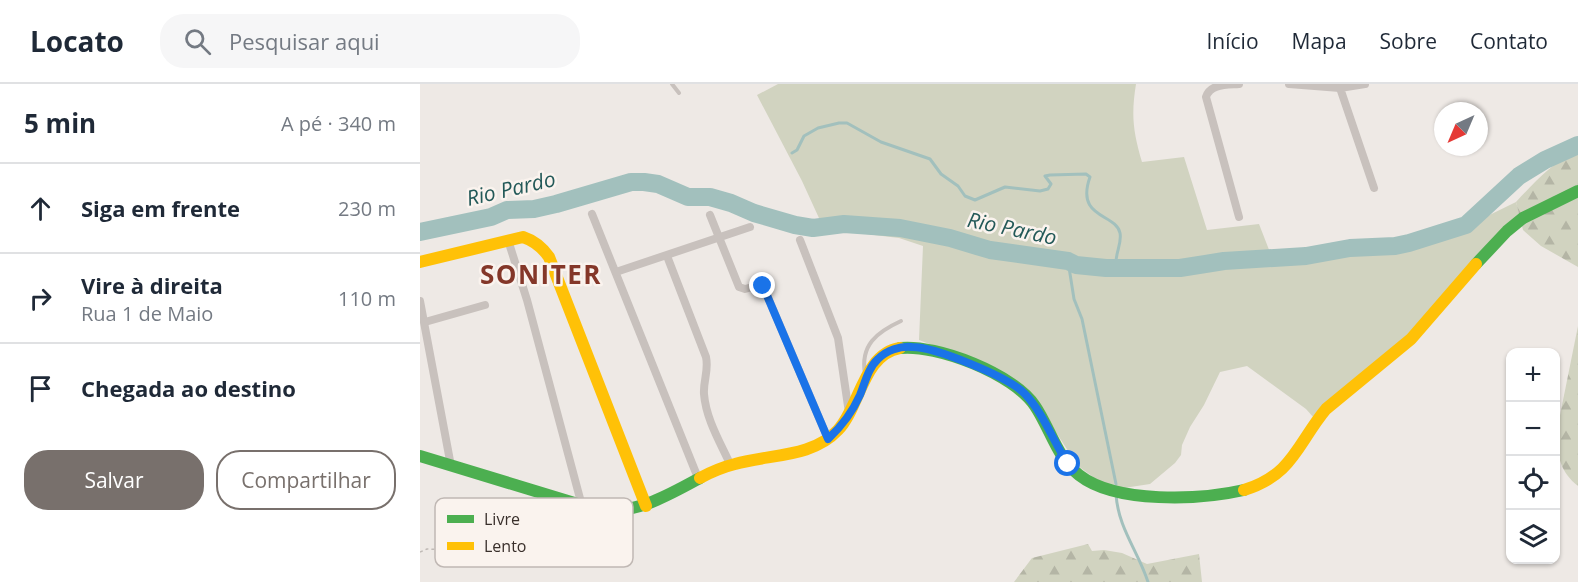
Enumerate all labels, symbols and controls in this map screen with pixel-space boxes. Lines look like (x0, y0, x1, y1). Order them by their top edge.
search box (160, 14, 580, 68)
text: Locato (30, 22, 124, 60)
icon: search (181, 25, 214, 58)
text: Pesquisar aqui (229, 26, 380, 56)
text: Início (1206, 27, 1259, 55)
text: Mapa (1292, 27, 1347, 55)
text: Sobre (1380, 27, 1437, 55)
text: Contato (1470, 27, 1548, 55)
north arrow (1434, 102, 1488, 156)
text: 5 min (24, 105, 96, 141)
text: A pé · 340 m (281, 110, 396, 137)
water label: Rio Pardo (463, 164, 558, 212)
icon: ahead (24, 192, 57, 225)
text: Siga em frente (81, 193, 240, 223)
text: 230 m (338, 195, 396, 222)
water label: Rio Pardo (965, 205, 1059, 251)
district label: SONITER (480, 256, 602, 292)
text: Vire à direita (81, 270, 223, 300)
route end (749, 272, 775, 298)
icon: right (24, 282, 57, 315)
text: 110 m (338, 285, 396, 312)
text: Rua 1 de Maio (81, 300, 213, 327)
map controls (1506, 348, 1560, 564)
button: + (1506, 348, 1560, 402)
icon: arrive (24, 372, 57, 405)
text: Chegada ao destino (81, 373, 296, 403)
button: − (1506, 402, 1560, 456)
button: Salvar (24, 450, 204, 510)
button: Compartilhar (216, 450, 396, 510)
route start (1054, 450, 1080, 476)
button: locate (1506, 456, 1560, 510)
legend (435, 498, 633, 567)
text: Livre (484, 508, 520, 530)
button: layers (1506, 510, 1560, 564)
text: Lento (484, 535, 526, 557)

